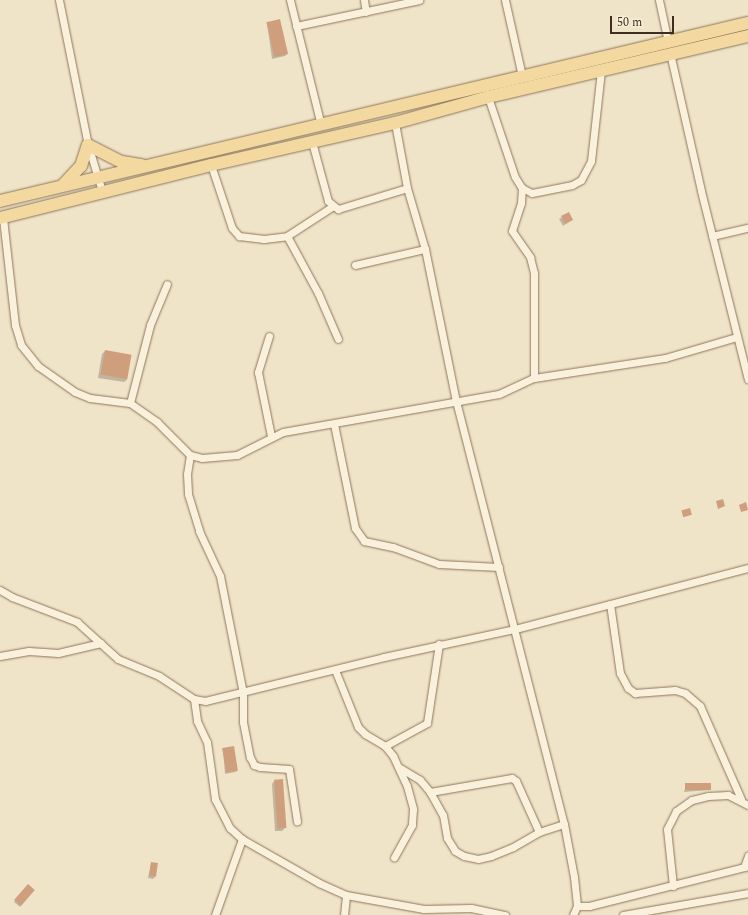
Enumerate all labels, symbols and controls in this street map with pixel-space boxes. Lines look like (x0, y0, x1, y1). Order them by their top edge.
scale bar (612, 8, 676, 34)
text: 50 m (617, 13, 642, 32)

